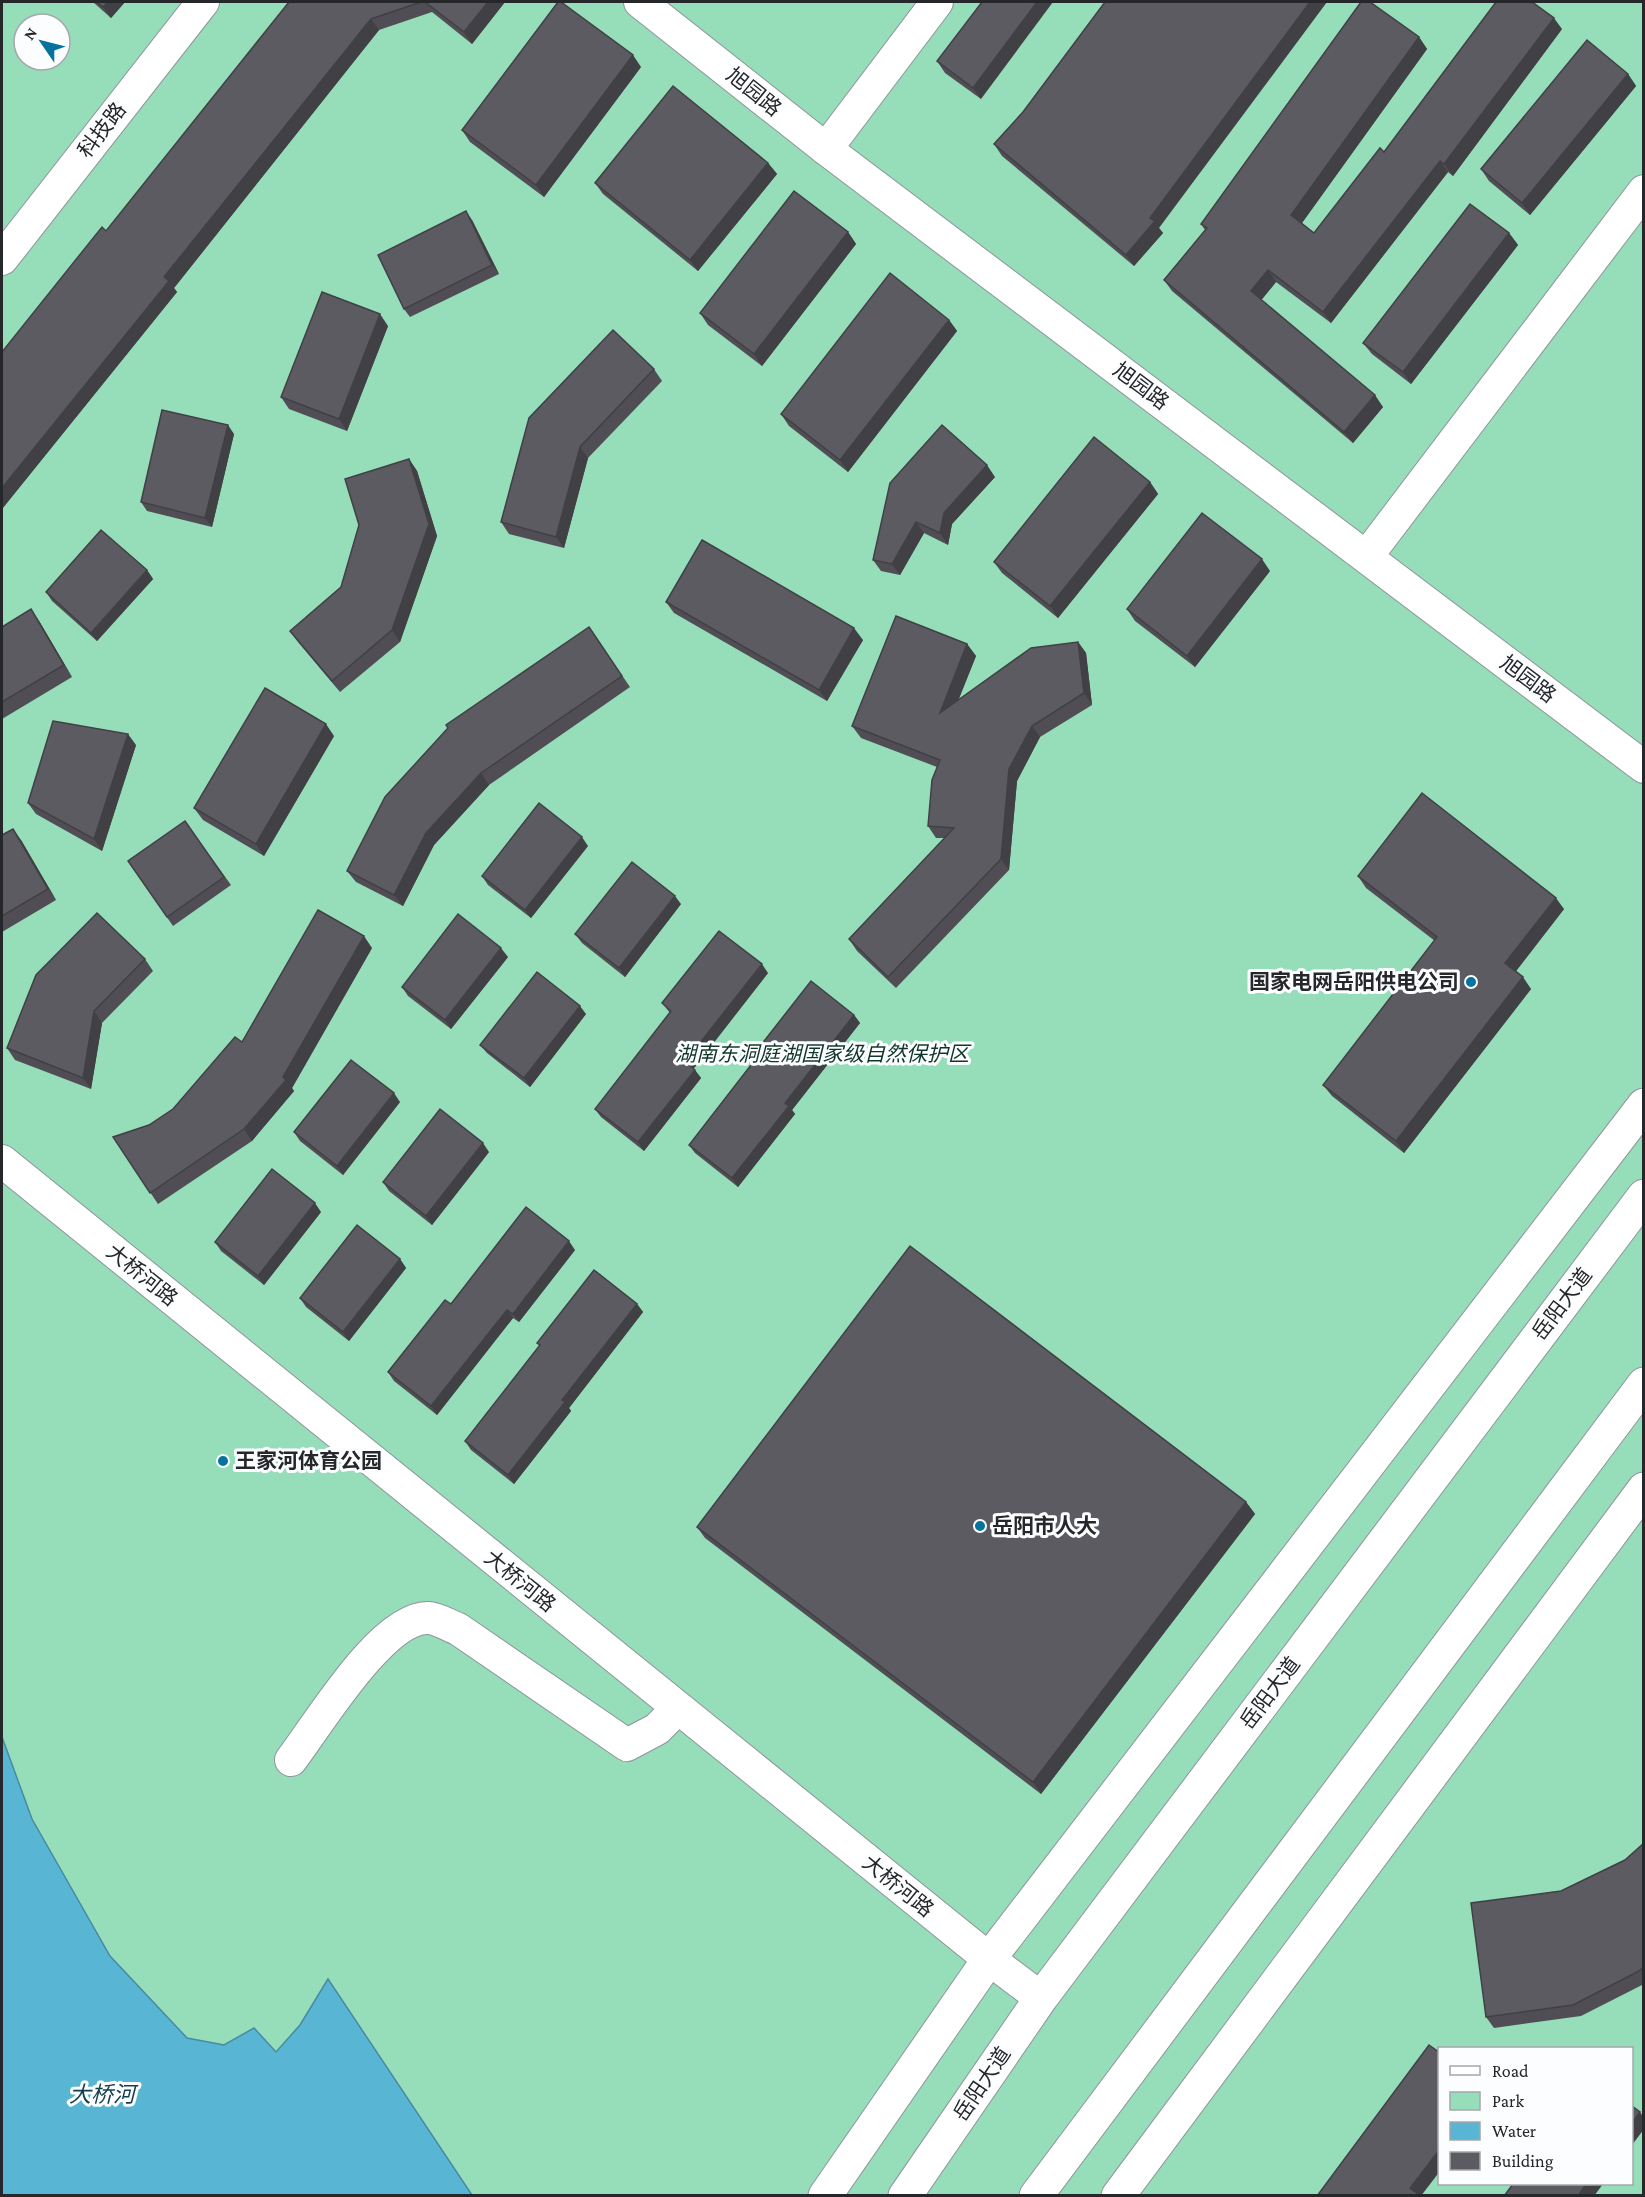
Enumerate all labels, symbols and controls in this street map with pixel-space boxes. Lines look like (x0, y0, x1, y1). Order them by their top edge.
north arrow (12, 12, 72, 72)
text: N (20, 24, 40, 43)
street label: 旭园路 (722, 63, 786, 121)
street label: 科技路 (73, 98, 131, 162)
street label: 旭园路 (1109, 357, 1173, 415)
street label: 旭园路 (1496, 650, 1560, 708)
place label: 国家电网岳阳供电公司 (1249, 970, 1459, 994)
marker: 国家电网岳阳供电公司 (1464, 975, 1478, 989)
park label: 湖南东洞庭湖国家级自然保护区 (675, 1042, 972, 1066)
street label: 大桥河路 (102, 1239, 182, 1311)
street label: 岳阳大道 (1527, 1263, 1597, 1345)
place label: 王家河体育公园 (235, 1449, 382, 1473)
marker: 王家河体育公园 (216, 1454, 230, 1468)
place label: 岳阳市人大 (992, 1514, 1097, 1538)
marker: 岳阳市人大 (973, 1519, 987, 1533)
street label: 大桥河路 (480, 1545, 560, 1617)
street label: 岳阳大道 (1235, 1652, 1305, 1734)
street label: 大桥河路 (858, 1850, 938, 1922)
street label: 岳阳大道 (949, 2042, 1015, 2126)
legend (1438, 2047, 1633, 2185)
text: Road (1492, 2061, 1529, 2081)
water label: 大桥河 (69, 2082, 139, 2107)
text: Park (1492, 2091, 1524, 2111)
text: Water (1492, 2121, 1537, 2141)
text: Building (1492, 2151, 1554, 2171)

